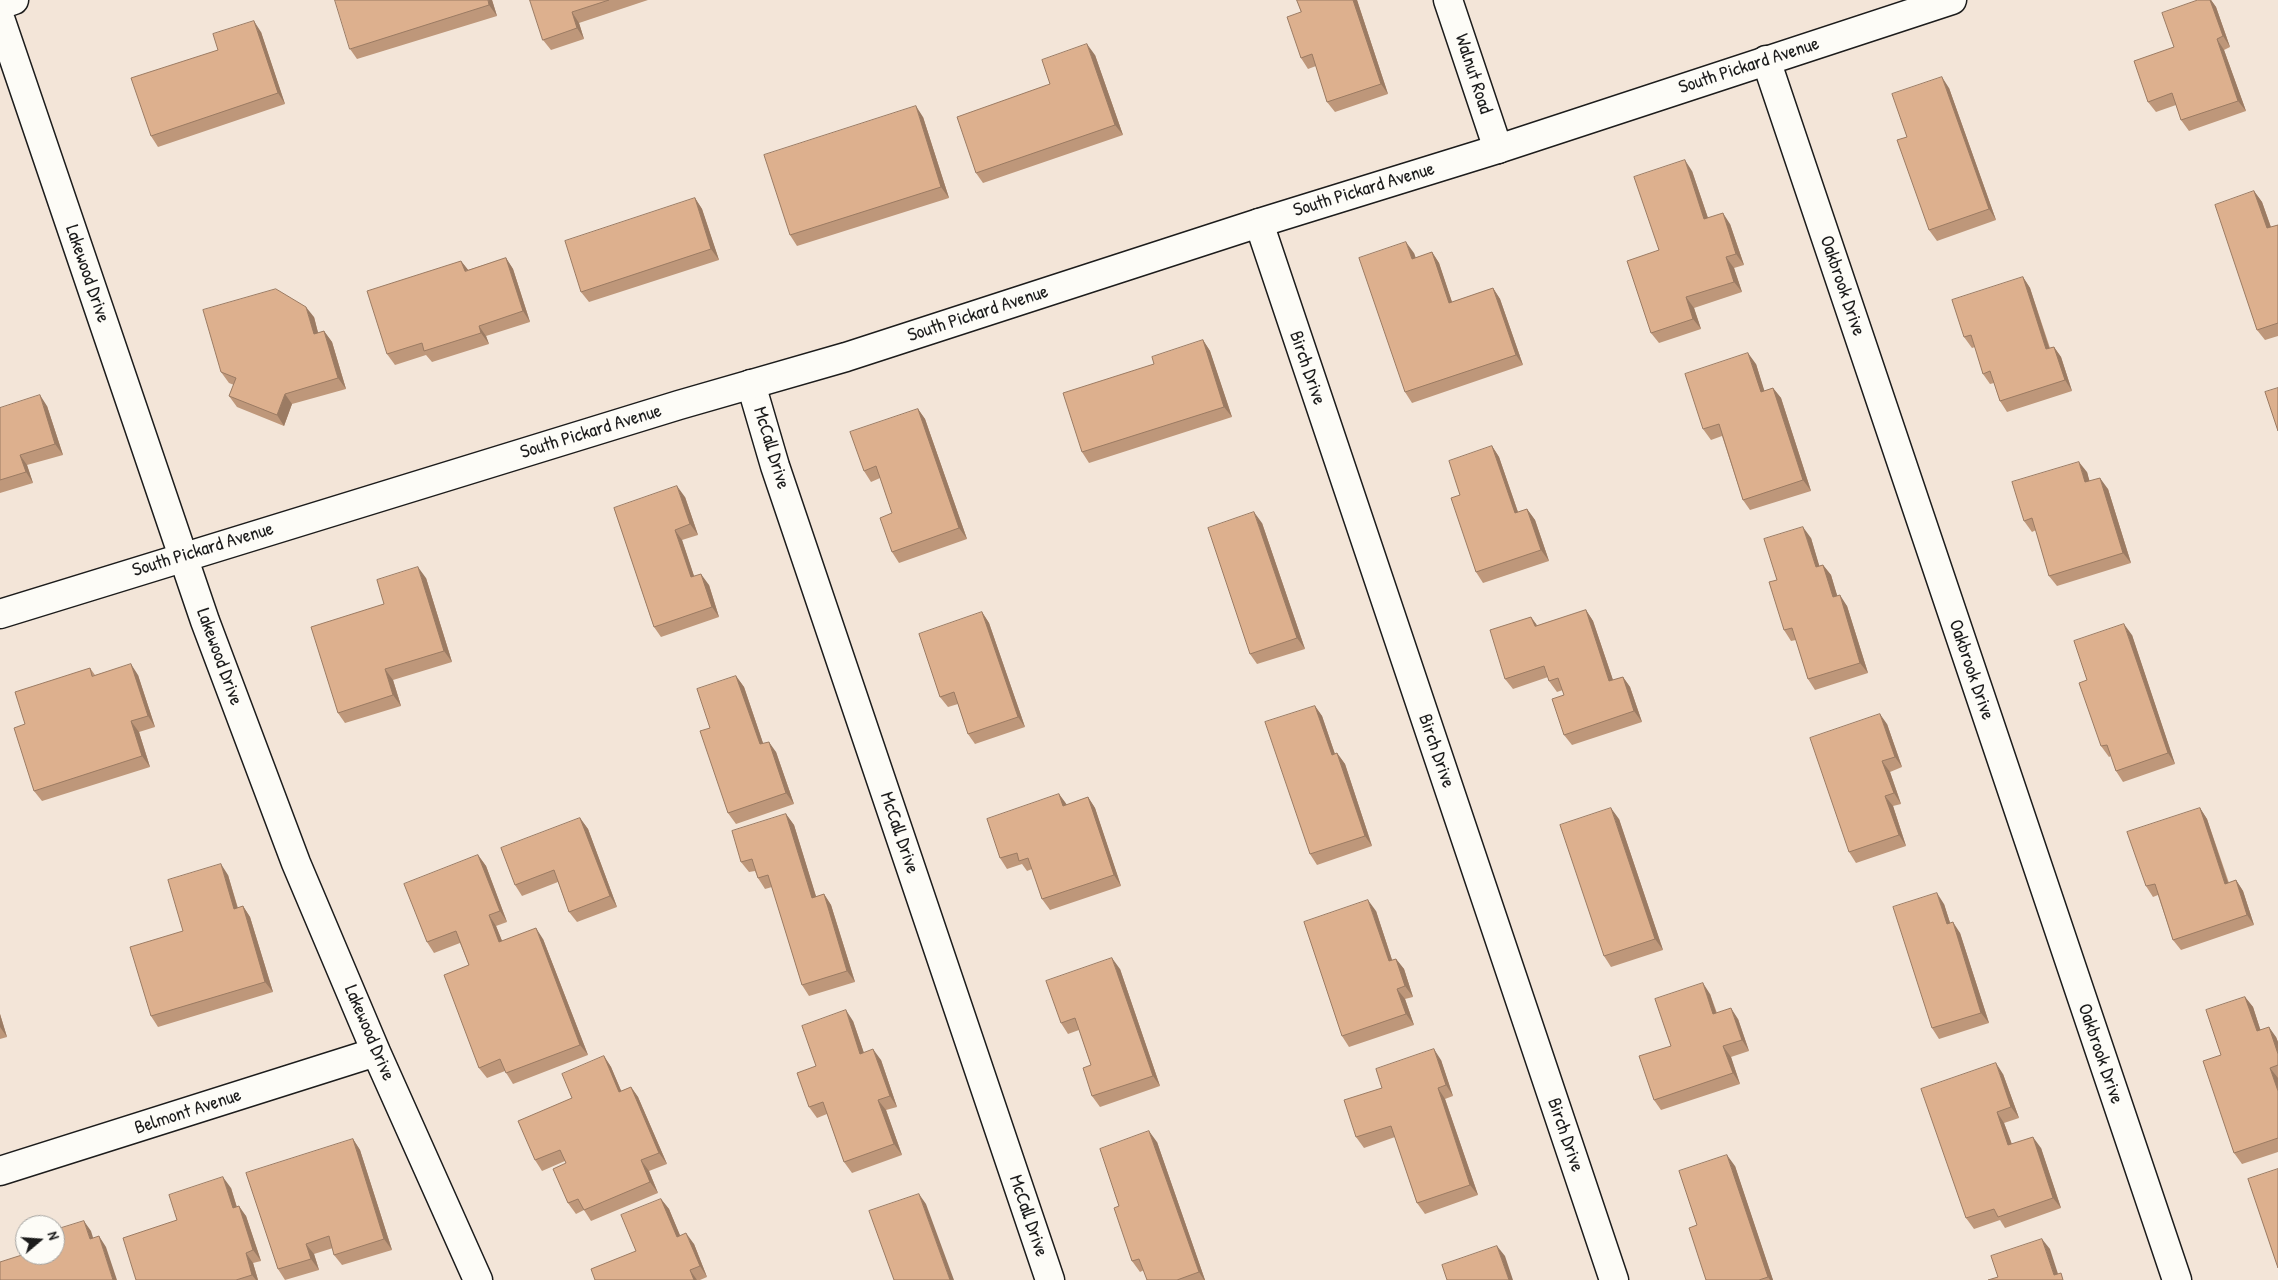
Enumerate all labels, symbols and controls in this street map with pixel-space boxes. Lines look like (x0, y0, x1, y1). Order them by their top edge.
street label: Walnut Road (1449, 31, 1497, 117)
street label: South Pickard Avenue (1676, 33, 1822, 99)
street label: South Pickard Avenue (1291, 158, 1437, 222)
street label: Lakewood Drive (60, 222, 114, 326)
street label: Oakbrook Drive (1814, 233, 1870, 339)
street label: South Pickard Avenue (905, 281, 1051, 347)
street label: Birch Drive (1284, 328, 1330, 408)
street label: South Pickard Avenue (518, 400, 664, 464)
street label: McCall Drive (748, 404, 794, 492)
street label: South Pickard Avenue (130, 518, 276, 582)
street label: Lakewood Drive (191, 605, 247, 709)
street label: Oakbrook Drive (1943, 617, 1999, 723)
street label: Birch Drive (1413, 711, 1459, 791)
street label: McCall Drive (874, 789, 924, 877)
street label: Lakewood Drive (339, 982, 399, 1084)
street label: Oakbrook Drive (2072, 1001, 2128, 1107)
street label: Belmont Avenue (132, 1084, 244, 1140)
street label: Birch Drive (1542, 1095, 1588, 1175)
street label: McCall Drive (1003, 1172, 1053, 1260)
north arrow (15, 1215, 65, 1265)
text: N (44, 1229, 64, 1242)

